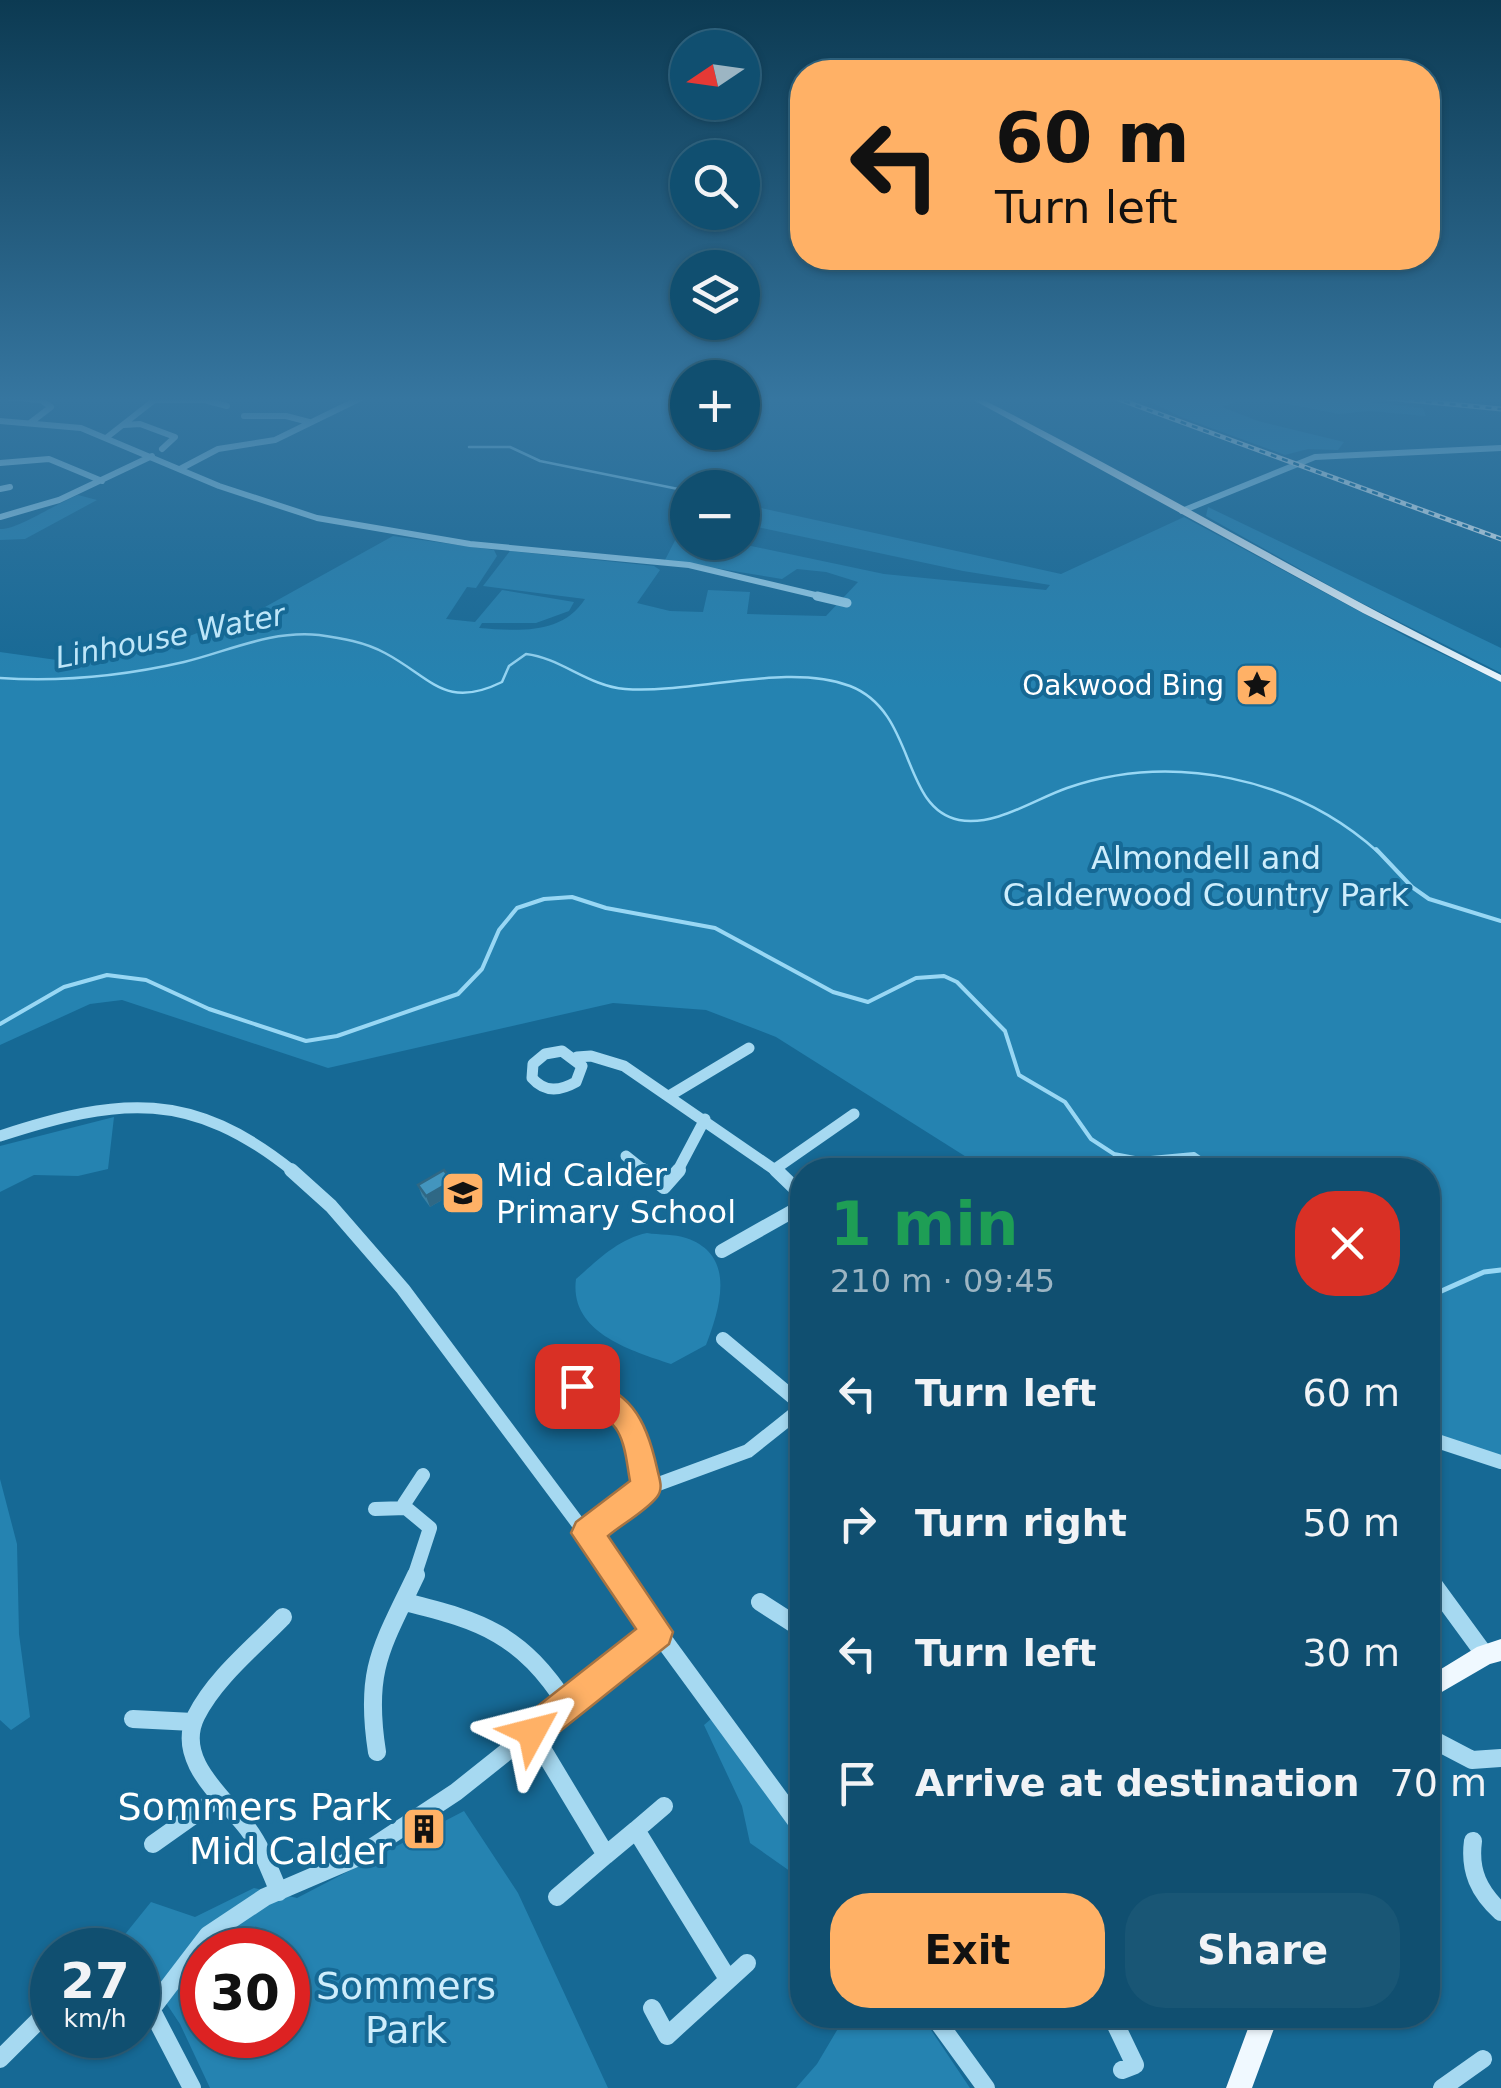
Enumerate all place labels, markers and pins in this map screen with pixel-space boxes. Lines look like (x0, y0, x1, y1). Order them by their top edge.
place icon: Oakwood Bing (1234, 662, 1280, 708)
place label: Oakwood Bing (1022, 669, 1224, 702)
place label: Mid Calder Primary School (496, 1156, 736, 1231)
school or university icon: Mid Calder Primary School (440, 1170, 486, 1216)
pin (535, 1344, 620, 1429)
place label: Sommers Park Mid Calder (118, 1785, 392, 1873)
building icon: Sommers Park Mid Calder (401, 1806, 447, 1852)

